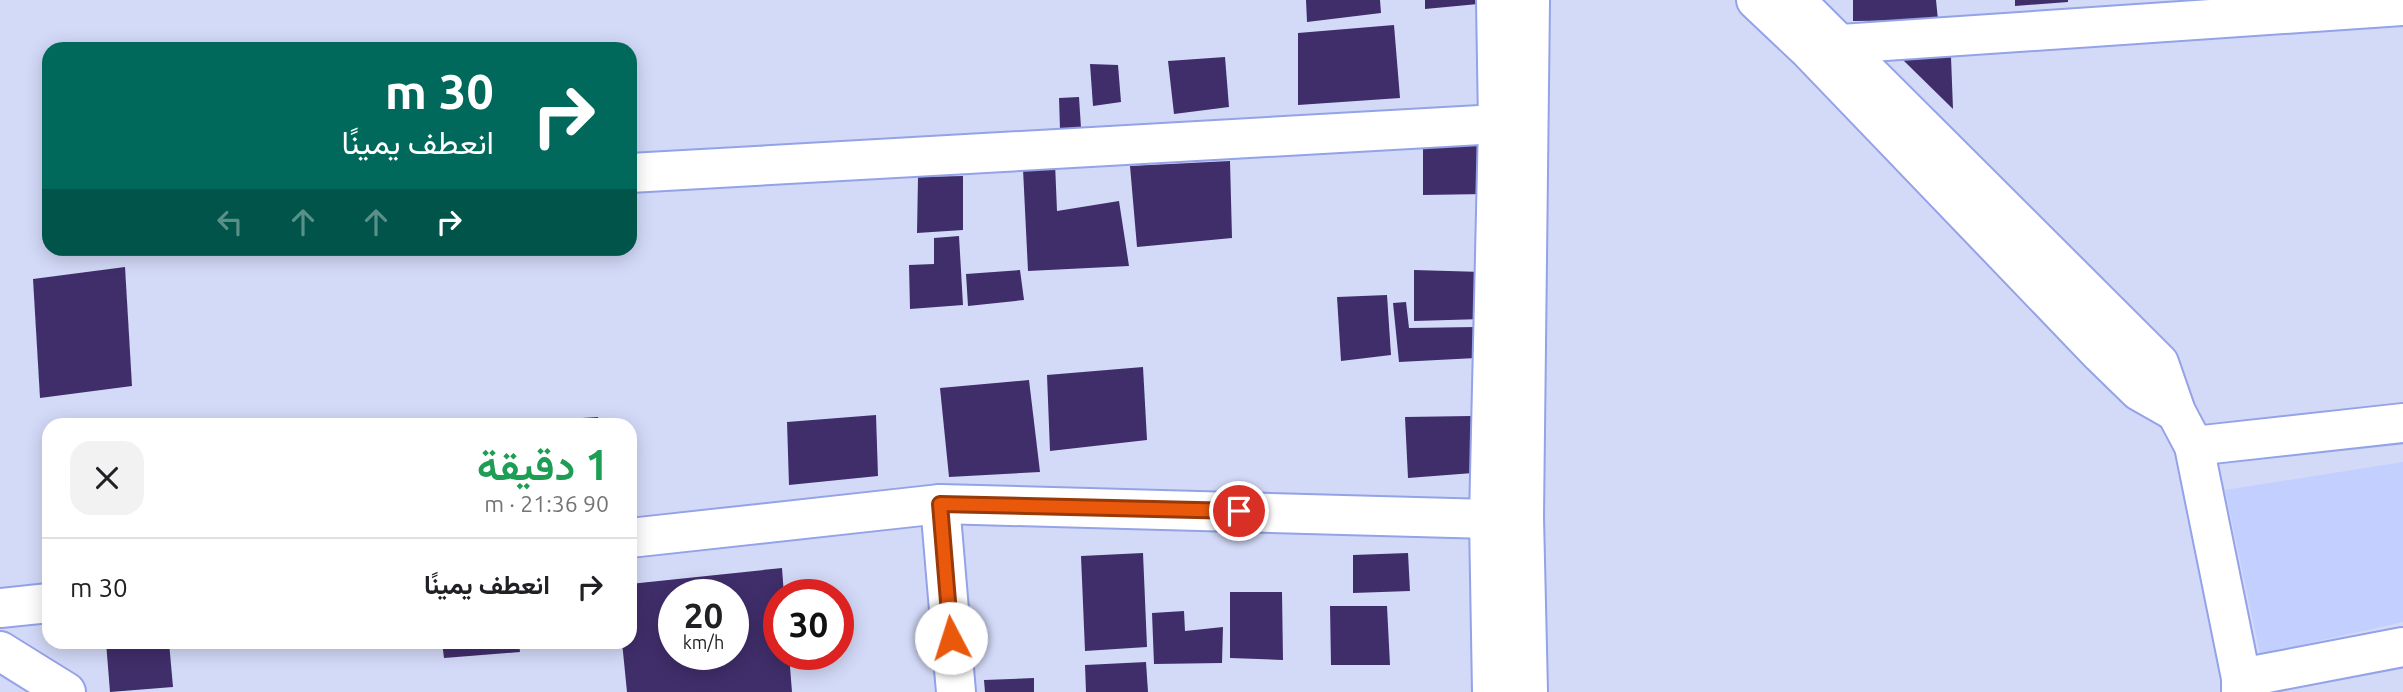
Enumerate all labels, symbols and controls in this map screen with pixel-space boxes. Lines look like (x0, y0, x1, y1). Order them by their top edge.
text: 30 m (385, 63, 494, 118)
icon: right (518, 70, 609, 161)
text: انعطف يمينًا (341, 124, 494, 160)
icon: left (211, 203, 249, 241)
icon: ahead (284, 203, 322, 241)
icon: ahead (357, 203, 395, 241)
icon: right (430, 203, 468, 241)
button: close (70, 441, 144, 515)
text: 1 دقيقة (477, 441, 609, 488)
pin (1209, 481, 1269, 541)
text: 90 m · 21:36 (484, 491, 609, 516)
icon: arrive (1220, 492, 1258, 530)
icon: right (571, 568, 609, 606)
text: انعطف يمينًا (424, 570, 550, 599)
text: 30 m (70, 573, 128, 602)
speed limit sign: 30 (763, 579, 854, 670)
text: 20 (684, 595, 723, 635)
position arrow (914, 601, 988, 675)
text: km/h (683, 632, 724, 652)

